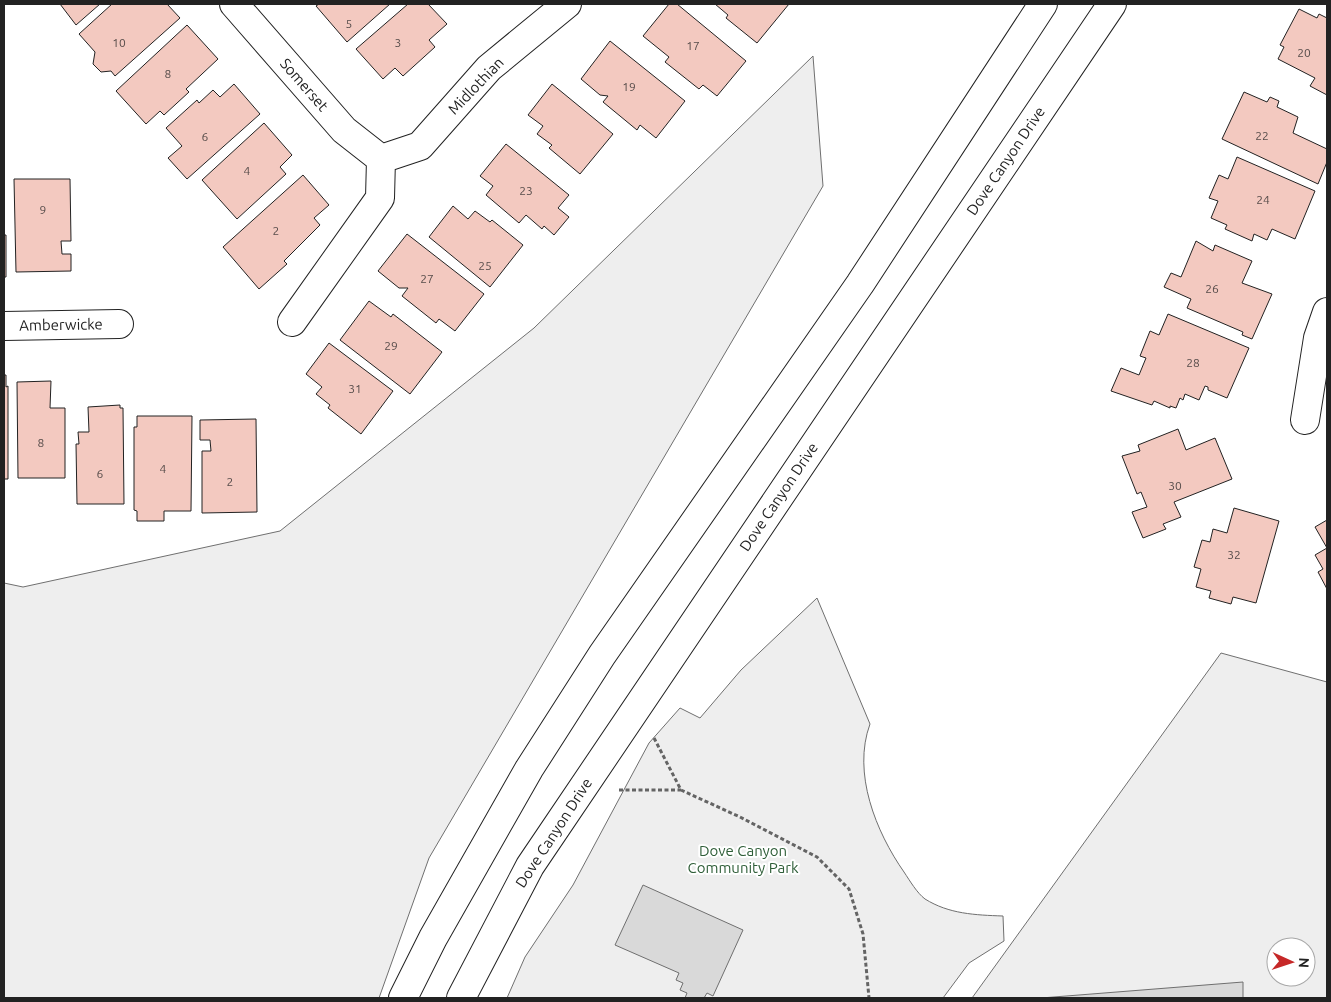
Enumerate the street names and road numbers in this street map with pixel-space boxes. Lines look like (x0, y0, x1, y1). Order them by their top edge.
street label: Midlothian (444, 54, 507, 118)
street label: Somerset (277, 55, 332, 115)
street label: Dove Canyon Drive (963, 103, 1048, 218)
street label: Amberwicke (19, 315, 103, 334)
street label: Dove Canyon Drive (736, 439, 821, 554)
street label: Dove Canyon Drive (512, 775, 595, 891)

